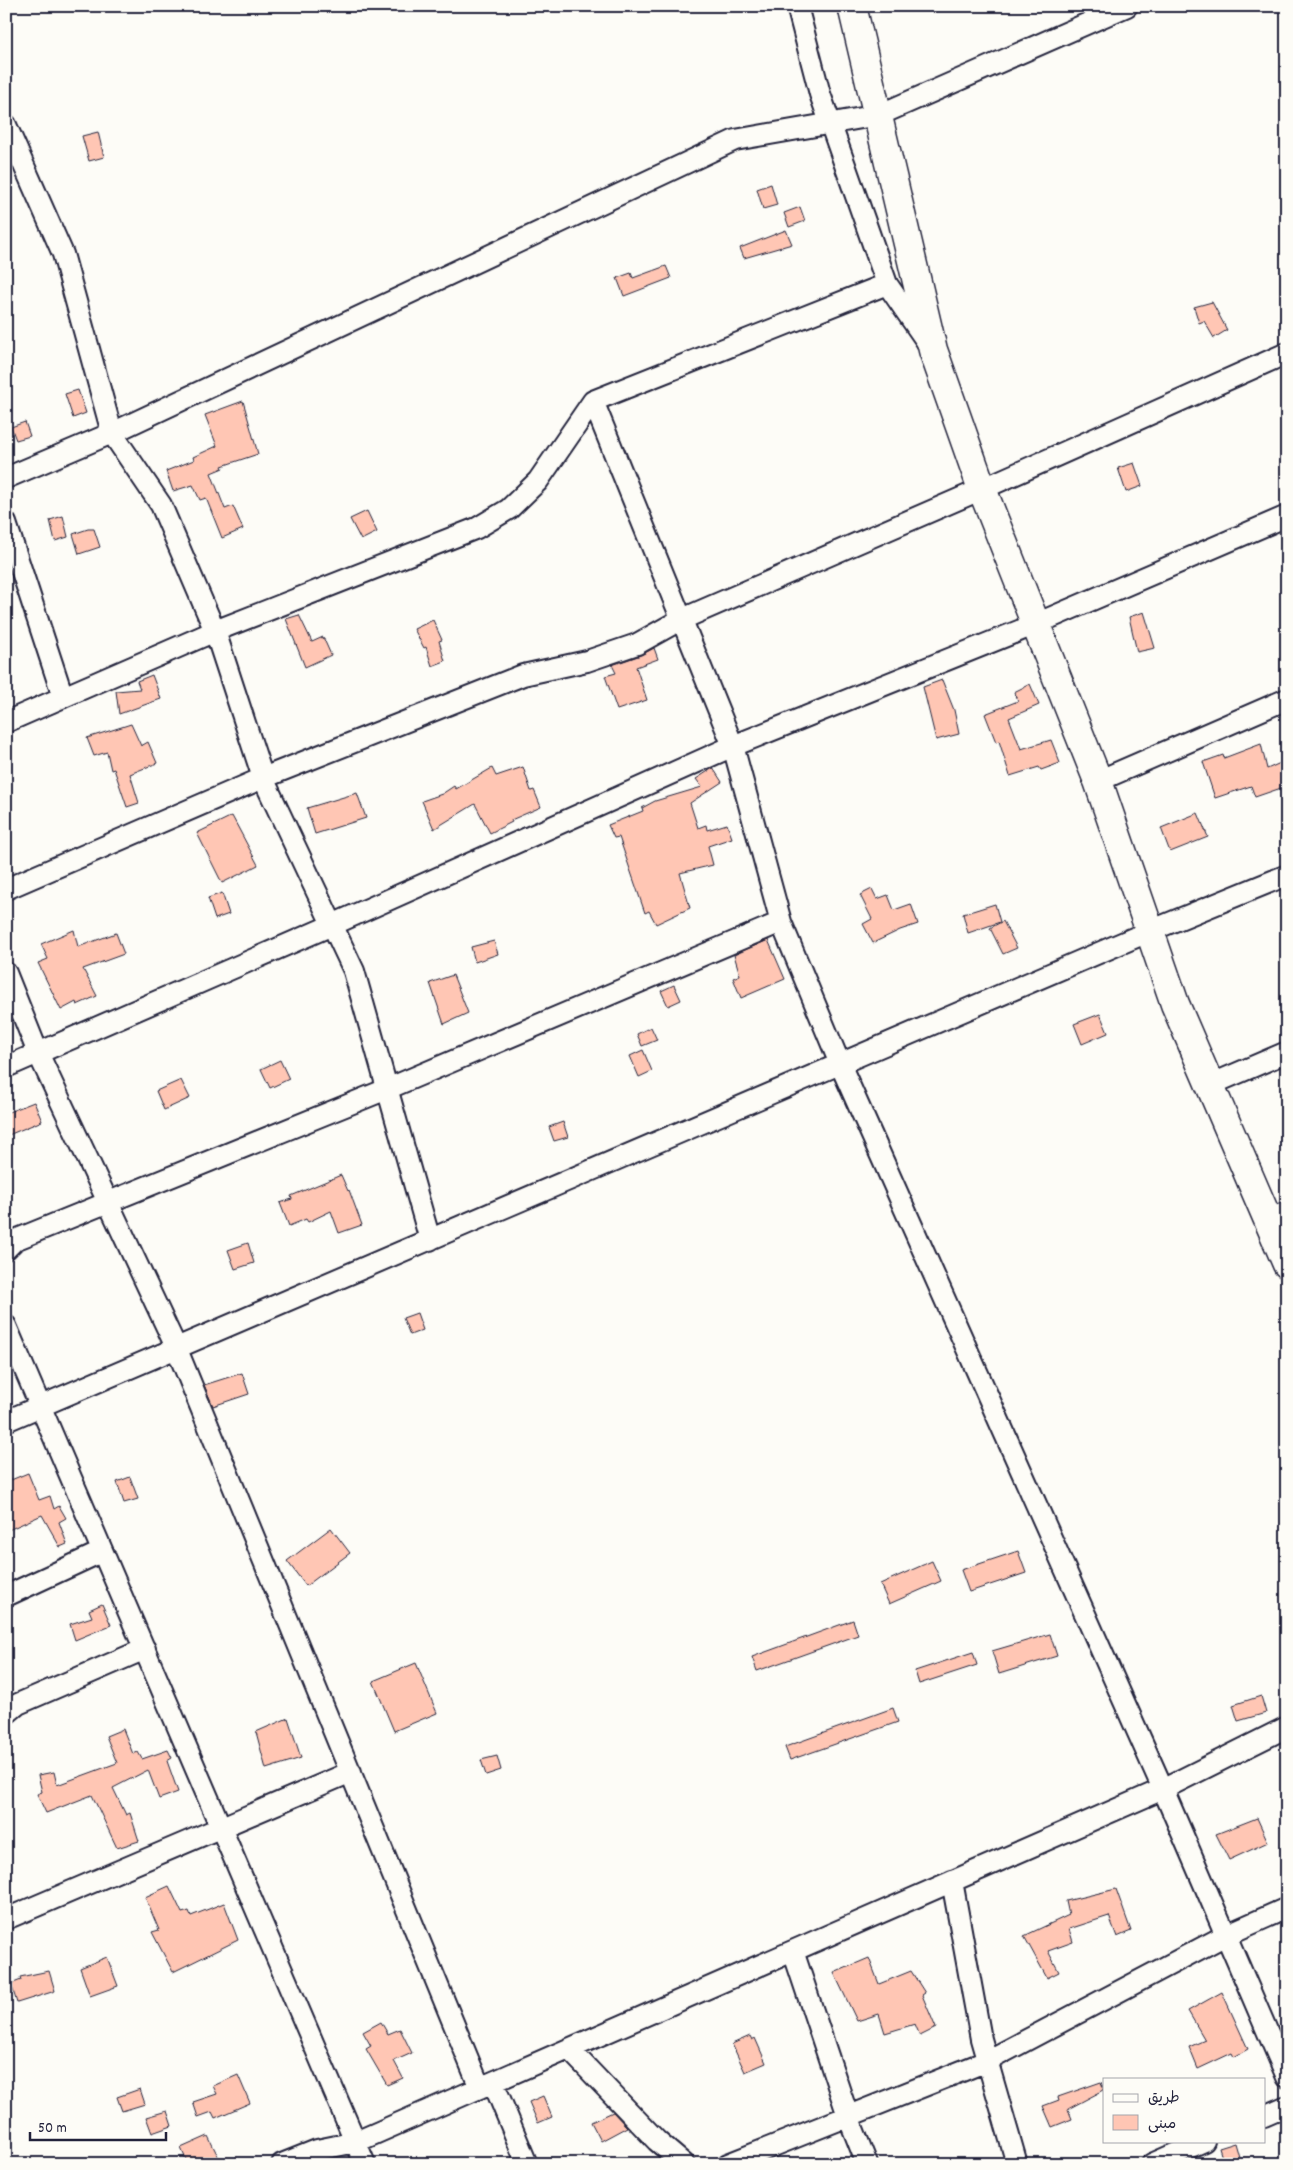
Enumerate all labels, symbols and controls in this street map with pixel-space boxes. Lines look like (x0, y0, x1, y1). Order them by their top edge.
legend (1103, 2078, 1266, 2142)
text: طريق (1148, 2088, 1180, 2110)
scale bar (30, 2110, 166, 2142)
text: مبنى (1148, 2114, 1176, 2136)
text: 50 m (38, 2118, 67, 2140)

